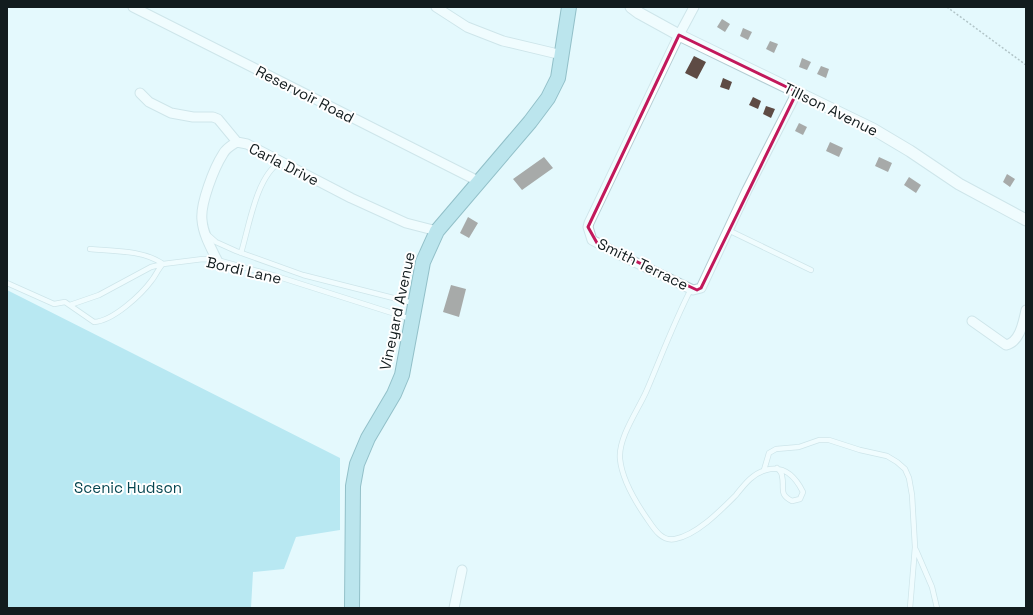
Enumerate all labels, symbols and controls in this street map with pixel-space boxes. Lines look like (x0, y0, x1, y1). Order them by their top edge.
street label: Reservoir Road (253, 61, 357, 127)
street label: Tillson Avenue (781, 78, 881, 140)
street label: Carla Drive (246, 138, 322, 190)
street label: Smith Terrace (594, 234, 692, 294)
street label: Vineyard Avenue (375, 250, 419, 372)
street label: Bordi Lane (205, 252, 284, 288)
park label: Scenic Hudson (74, 478, 182, 497)

